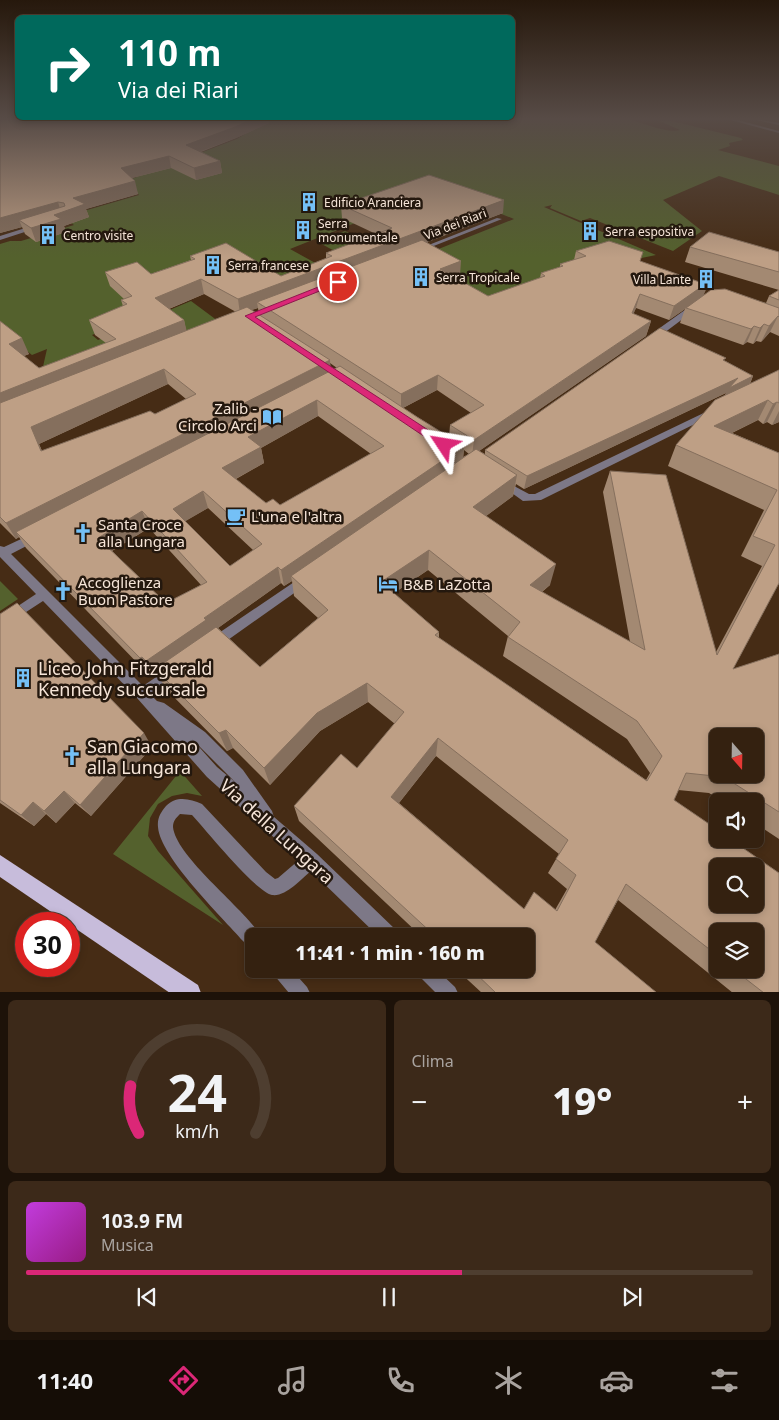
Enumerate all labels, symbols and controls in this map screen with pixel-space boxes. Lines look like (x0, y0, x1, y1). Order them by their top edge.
text: 110 m (118, 29, 221, 76)
icon: right (35, 35, 100, 100)
text: Via dei Riari (118, 74, 239, 104)
building icon: Edificio Aranciera (298, 191, 320, 213)
place label: Edificio Aranciera (324, 194, 421, 211)
street label: Via dei Riari (421, 204, 489, 244)
place label: Serra monumentale (318, 215, 398, 246)
building icon: Serra monumentale (292, 219, 314, 241)
building icon: Serra espositiva (579, 220, 601, 242)
place label: Serra espositiva (605, 223, 694, 240)
building icon: Centro visite (37, 224, 59, 246)
place label: Centro visite (63, 227, 134, 244)
building icon: Serra francese (202, 254, 224, 276)
place label: Serra francese (228, 257, 309, 274)
pin (317, 261, 359, 303)
building icon: Serra Tropicale (410, 266, 432, 288)
icon: arrive (324, 268, 352, 296)
building icon: Villa Lante (695, 268, 717, 290)
place label: Serra Tropicale (436, 269, 520, 286)
place label: Villa Lante (633, 271, 691, 288)
place label: Zalib - Circolo Arci (178, 398, 257, 435)
library icon: Zalib - Circolo Arci (261, 406, 283, 428)
position arrow (417, 418, 469, 470)
cafe icon: L'una e l'altra (225, 505, 247, 527)
place label: L'una e l'altra (251, 506, 342, 526)
place label: Santa Croce alla Lungara (98, 514, 185, 551)
church icon: Santa Croce alla Lungara (72, 522, 94, 544)
place label: Accoglienza Buon Pastore (78, 572, 173, 609)
hotel icon: B&B LaZotta (377, 573, 399, 595)
place label: B&B LaZotta (403, 574, 491, 594)
church icon: Accoglienza Buon Pastore (52, 580, 74, 602)
place label: Liceo John Fitzgerald Kennedy succursale (38, 656, 212, 701)
building icon: Liceo John Fitzgerald Kennedy succursale (12, 667, 34, 689)
north arrow (709, 728, 764, 782)
map controls (709, 728, 764, 978)
place label: San Giacomo alla Lungara (87, 734, 198, 779)
church icon: San Giacomo alla Lungara (61, 745, 83, 767)
street label: Via della Lungara (215, 773, 339, 889)
button: sound (709, 793, 764, 848)
button: search (709, 858, 764, 913)
speed limit sign: 30 (15, 912, 80, 977)
button: layers (709, 923, 764, 978)
text: 11:41 · 1 min · 160 m (295, 940, 485, 966)
text: Clima (412, 1050, 454, 1072)
text: 24 (167, 1056, 227, 1127)
text: 19° (552, 1074, 612, 1126)
text: − (412, 1082, 428, 1120)
text: + (737, 1082, 753, 1120)
text: km/h (175, 1119, 219, 1143)
text: 103.9 FM (101, 1208, 183, 1234)
text: Musica (101, 1234, 154, 1256)
icon: previous (133, 1283, 161, 1311)
icon: pause (375, 1283, 403, 1311)
icon: next (618, 1283, 646, 1311)
icon: directions (166, 1363, 201, 1398)
icon: music (275, 1363, 310, 1398)
icon: phone (383, 1363, 418, 1398)
icon: climate (491, 1363, 526, 1398)
icon: car (599, 1363, 634, 1398)
icon: filters (707, 1363, 742, 1398)
text: 11:40 (37, 1365, 93, 1395)

